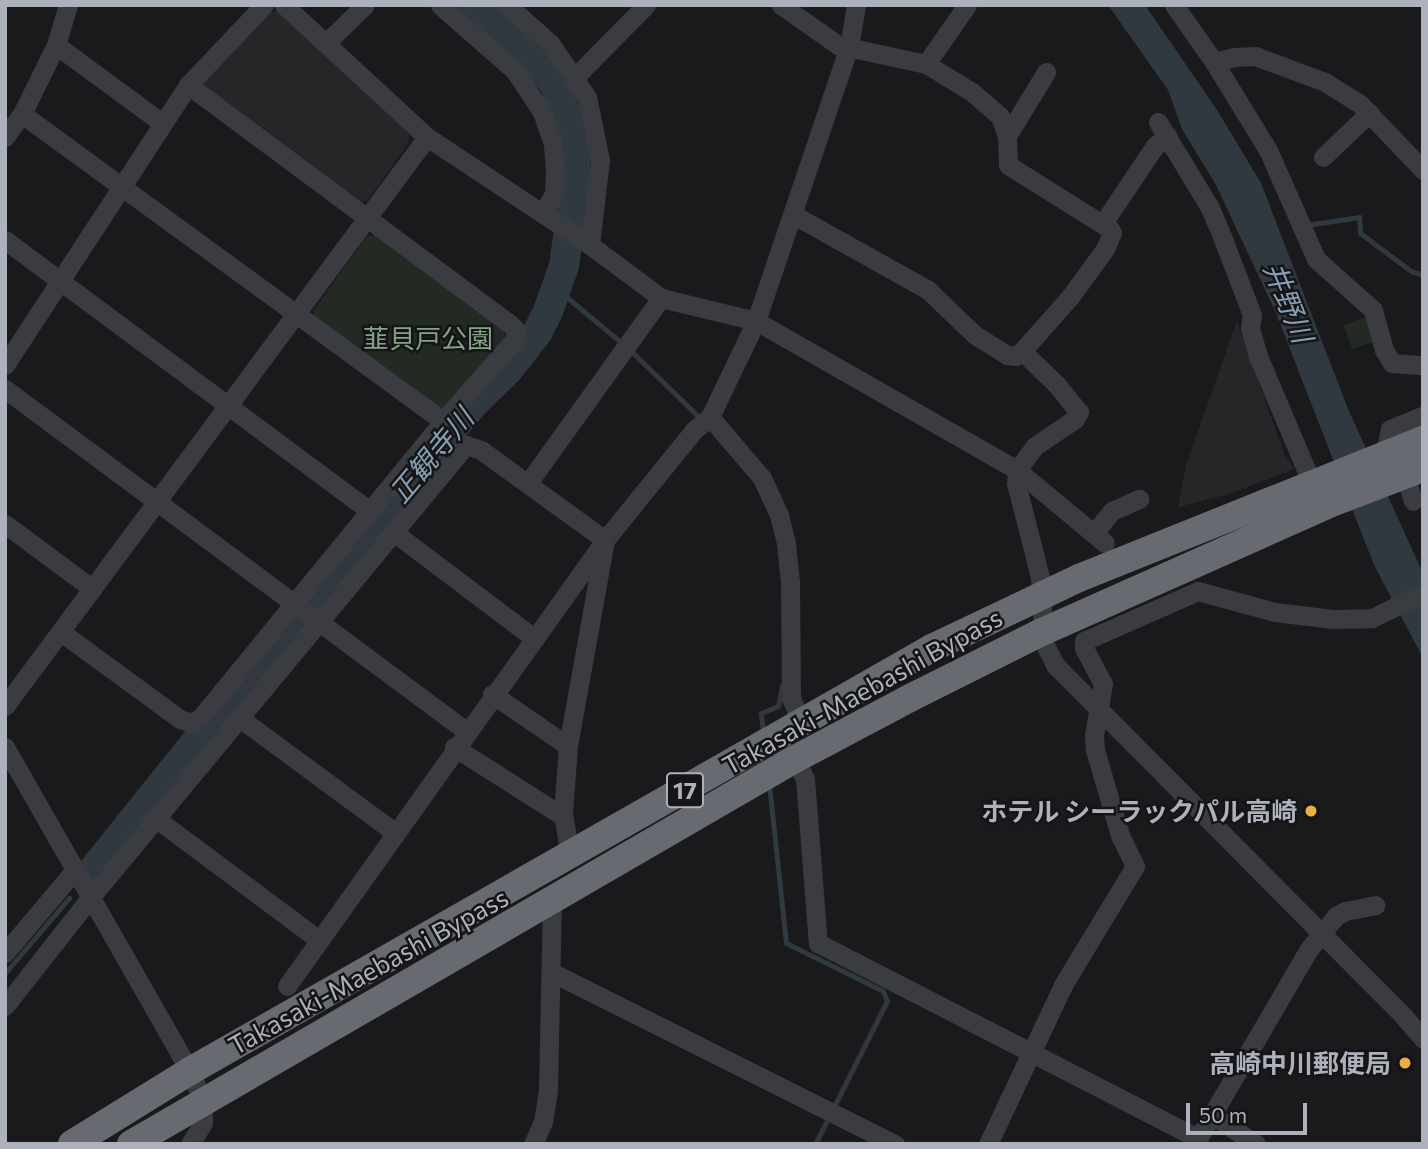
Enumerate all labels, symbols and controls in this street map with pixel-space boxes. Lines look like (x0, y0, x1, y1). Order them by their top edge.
water label: 井野川 (1258, 257, 1320, 347)
park label: 韮貝戸公園 (363, 322, 493, 354)
water label: 正観寺川 (382, 401, 480, 509)
street label: Takasaki-Maebashi Bypass (717, 601, 1007, 781)
road number: 17 (666, 770, 704, 810)
place label: ホテル シーラックパル高崎 (980, 795, 1297, 827)
marker: ホテル シーラックパル高崎 (1303, 803, 1319, 819)
street label: Takasaki-Maebashi Bypass (223, 881, 513, 1061)
place label: 高崎中川郵便局 (1209, 1047, 1391, 1079)
marker: 高崎中川郵便局 (1397, 1055, 1413, 1071)
scale bar (1190, 1090, 1311, 1134)
text: 50 m (1199, 1102, 1247, 1127)

